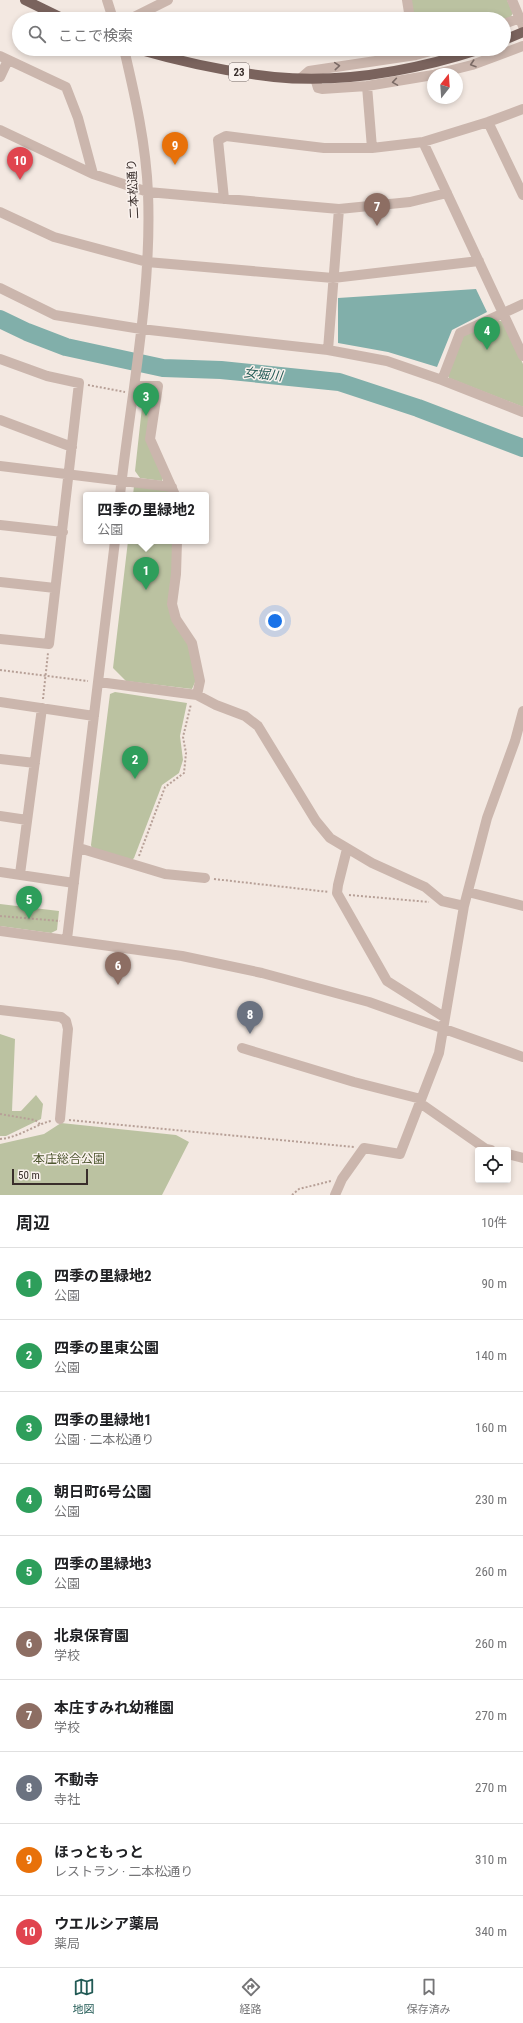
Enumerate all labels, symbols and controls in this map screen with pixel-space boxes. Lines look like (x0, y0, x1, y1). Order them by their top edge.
search box (12, 12, 511, 56)
icon: search (26, 23, 48, 45)
text: ここで検索 (58, 27, 133, 45)
one-way arrow (470, 60, 477, 68)
one-way arrow (334, 62, 340, 71)
road number: 23 (229, 63, 249, 81)
north arrow (427, 68, 463, 104)
one-way arrow (392, 77, 398, 86)
pin: 9 (162, 132, 188, 165)
pin: 10 (7, 147, 33, 180)
street label: 二本松通り (124, 159, 142, 219)
pin: 7 (364, 193, 390, 226)
pin: 4 (474, 317, 500, 350)
water label: 女堀川 (243, 365, 285, 384)
pin: 3 (133, 383, 159, 416)
popup (83, 492, 209, 544)
text: 四季の里緑地2 (97, 501, 195, 519)
text: 公園 (97, 522, 123, 537)
pin: 1 (133, 557, 159, 590)
your location (265, 611, 285, 631)
pin: 2 (122, 746, 148, 779)
pin: 5 (16, 886, 42, 919)
pin: 6 (105, 952, 131, 985)
pin: 8 (237, 1001, 263, 1034)
map controls (475, 1147, 511, 1183)
button: locate (475, 1147, 511, 1183)
park label: 本庄総合公園 (33, 1152, 105, 1166)
scale bar (12, 1167, 88, 1186)
text: 50 m (18, 1169, 40, 1182)
text: 周辺 (16, 1213, 50, 1233)
text: 10件 (481, 1215, 507, 1230)
text: 四季の里緑地2 (54, 1267, 152, 1285)
text: 1 (26, 1276, 32, 1291)
text: 90 m (481, 1276, 507, 1291)
text: 公園 (54, 1288, 80, 1303)
text: 四季の里東公園 (54, 1339, 159, 1357)
text: 2 (26, 1348, 32, 1363)
text: 140 m (475, 1348, 507, 1363)
text: 公園 (54, 1360, 80, 1375)
text: 四季の里緑地1 (54, 1411, 152, 1429)
text: 3 (26, 1420, 32, 1435)
text: 160 m (475, 1420, 507, 1435)
text: 公園 · 二本松通り (54, 1432, 154, 1447)
text: 朝日町6号公園 (54, 1483, 152, 1501)
text: 4 (26, 1492, 32, 1507)
text: 230 m (475, 1492, 507, 1507)
text: 公園 (54, 1504, 80, 1519)
text: 四季の里緑地3 (54, 1555, 152, 1573)
text: 5 (26, 1564, 32, 1579)
text: 260 m (475, 1564, 507, 1579)
text: 公園 (54, 1576, 80, 1591)
text: 北泉保育園 (54, 1627, 129, 1645)
text: 6 (26, 1636, 32, 1651)
text: 260 m (475, 1636, 507, 1651)
text: 学校 (54, 1648, 80, 1663)
text: 本庄すみれ幼稚園 (54, 1699, 174, 1717)
text: 7 (26, 1708, 32, 1723)
text: 270 m (475, 1708, 507, 1723)
text: 学校 (54, 1720, 80, 1735)
text: 不動寺 (54, 1771, 99, 1789)
text: 8 (26, 1780, 32, 1795)
text: 270 m (475, 1780, 507, 1795)
text: 寺社 (54, 1792, 80, 1807)
text: ほっともっと (54, 1843, 144, 1861)
text: 9 (26, 1852, 32, 1867)
text: 310 m (475, 1852, 507, 1867)
text: レストラン · 二本松通り (54, 1864, 193, 1879)
text: ウエルシア薬局 (54, 1915, 159, 1933)
text: 10 (22, 1924, 36, 1939)
text: 340 m (475, 1924, 507, 1939)
text: 薬局 (54, 1936, 80, 1951)
tab: 地図 (73, 1976, 95, 2016)
tab: 経路 (240, 1976, 262, 2016)
tab: 保存済み (407, 1976, 451, 2016)

